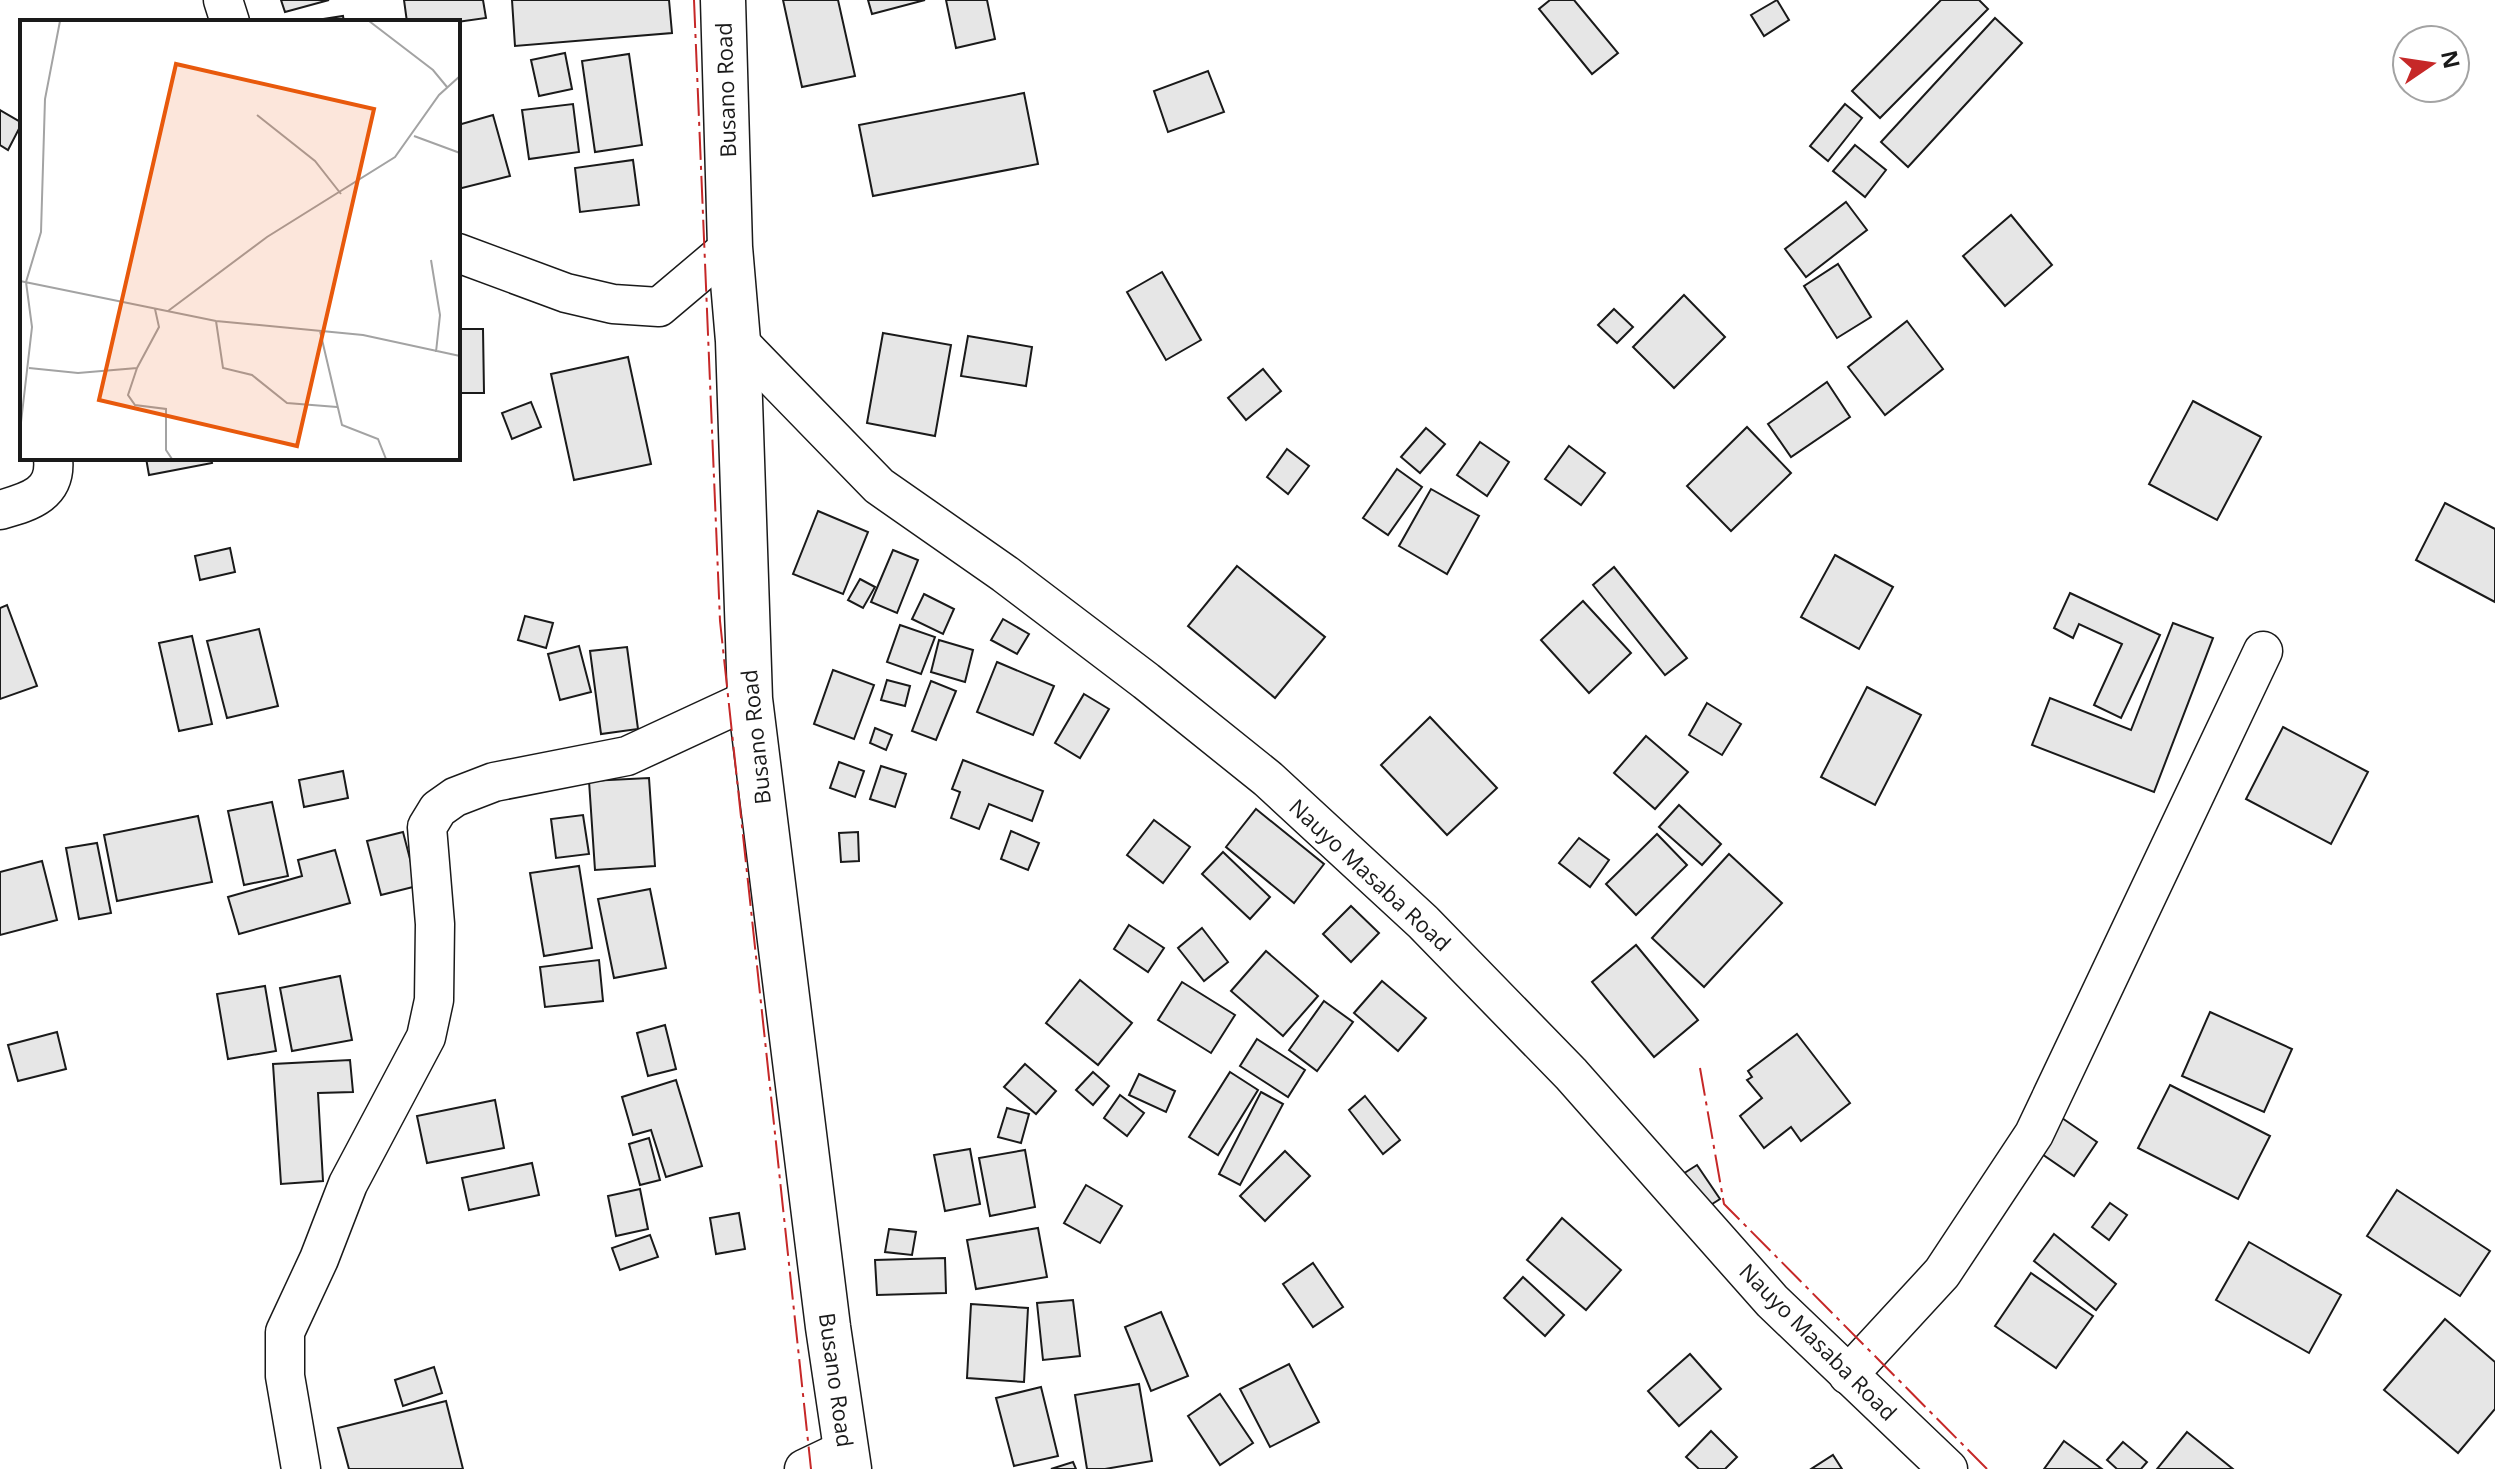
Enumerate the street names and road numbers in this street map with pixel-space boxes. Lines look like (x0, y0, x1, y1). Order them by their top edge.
street label: Busano Road (708, 22, 742, 158)
street label: Busano Road (733, 668, 777, 806)
street label: Nauyo Masaba Road (1283, 791, 1458, 957)
street label: Nauyo Masaba Road (1734, 1256, 1904, 1426)
street label: Busano Road (813, 1311, 861, 1449)

